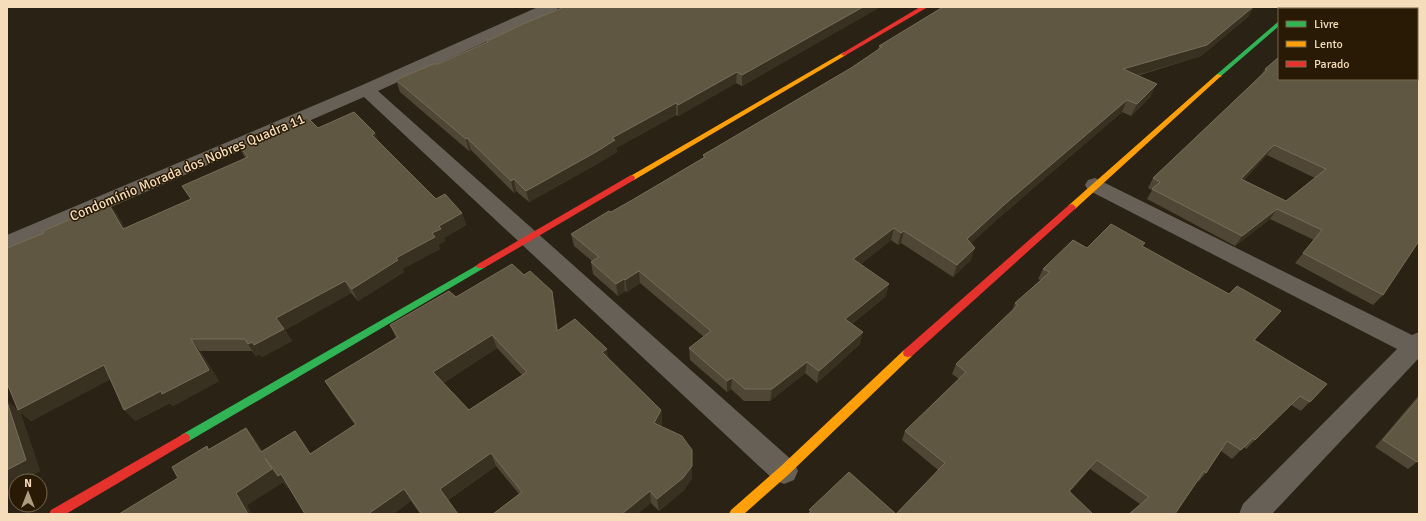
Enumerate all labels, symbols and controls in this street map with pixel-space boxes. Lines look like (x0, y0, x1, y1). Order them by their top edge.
legend (1278, 8, 1418, 80)
text: Livre (1314, 17, 1339, 32)
text: Lento (1314, 37, 1343, 52)
text: Parado (1314, 57, 1350, 72)
street label: Condomínio Morada dos Nobres Quadra 11 (67, 110, 307, 225)
north arrow (8, 473, 48, 513)
text: N (24, 477, 32, 490)

